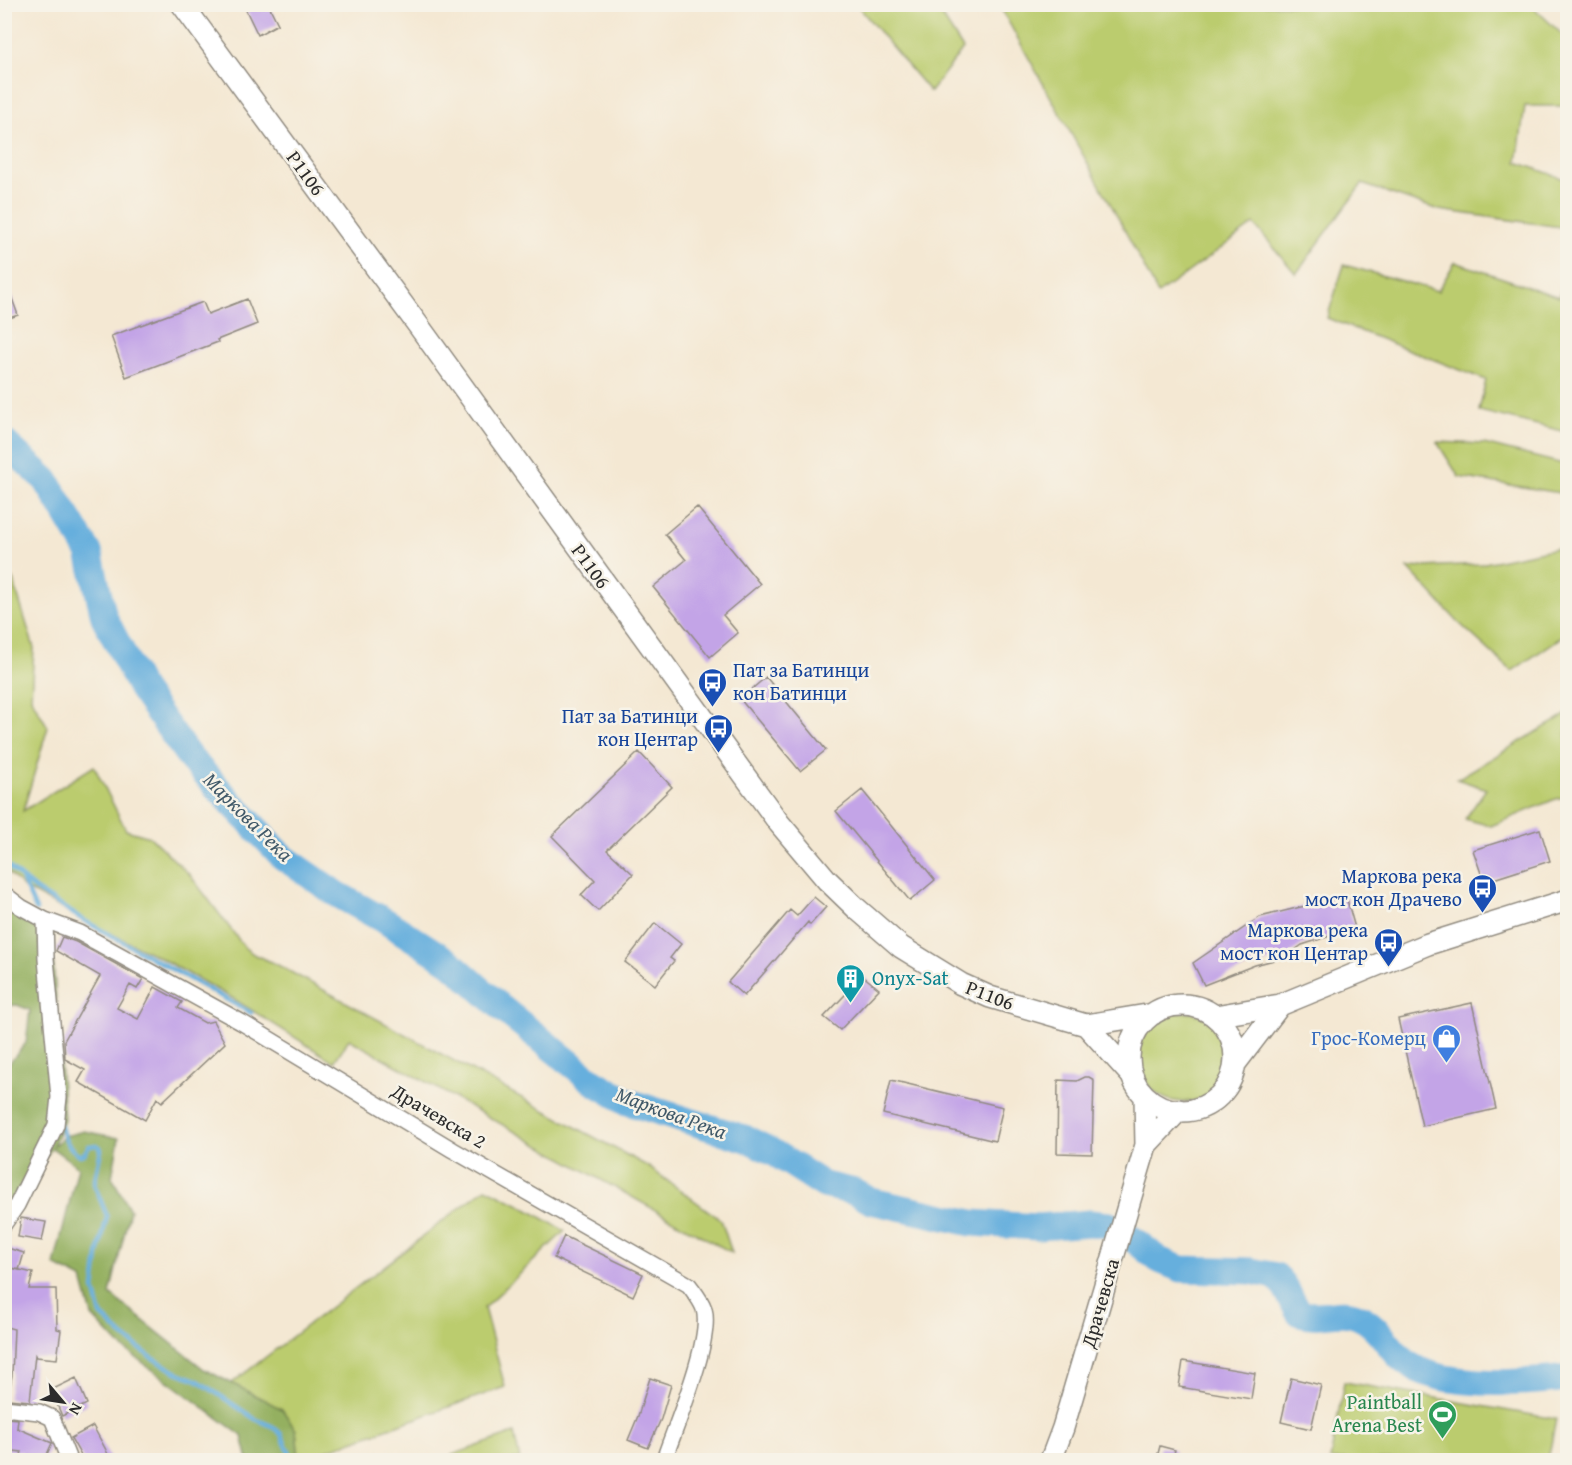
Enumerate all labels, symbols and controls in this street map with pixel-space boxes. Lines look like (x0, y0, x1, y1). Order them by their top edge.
street label: P1106 (280, 144, 333, 201)
street label: P1106 (565, 537, 618, 594)
place label: Пат за Батинци кон Батинци (733, 655, 869, 707)
bus stop icon: Пат за Батинци кон Батинци (696, 666, 728, 708)
place label: Пат за Батинци кон Центар (562, 701, 698, 753)
bus stop icon: Пат за Батинци кон Центар (703, 712, 735, 754)
water label: Маркова Река (196, 765, 301, 869)
place label: Маркова река мост кон Драчево (1305, 861, 1462, 913)
bus stop icon: Маркова река мост кон Драчево (1467, 872, 1499, 914)
place label: Маркова река мост кон Центар (1220, 915, 1368, 967)
bus stop icon: Маркова река мост кон Центар (1373, 926, 1405, 968)
building icon: Onyx-Sat (835, 962, 867, 1004)
place label: Onyx-Sat (872, 963, 949, 992)
street label: P1106 (962, 972, 1018, 1017)
shop icon: Грос-Комерц (1431, 1022, 1463, 1064)
place label: Грос-Комерц (1311, 1023, 1427, 1052)
street label: Драчевска 2 (386, 1075, 492, 1155)
water label: Маркова Река (611, 1078, 731, 1147)
street label: Драчевска (1073, 1254, 1126, 1352)
north arrow (33, 1372, 93, 1432)
place label: Paintball Arena Best (1332, 1387, 1422, 1439)
sports icon: Paintball Arena Best (1427, 1398, 1459, 1440)
text: N (63, 1399, 89, 1420)

